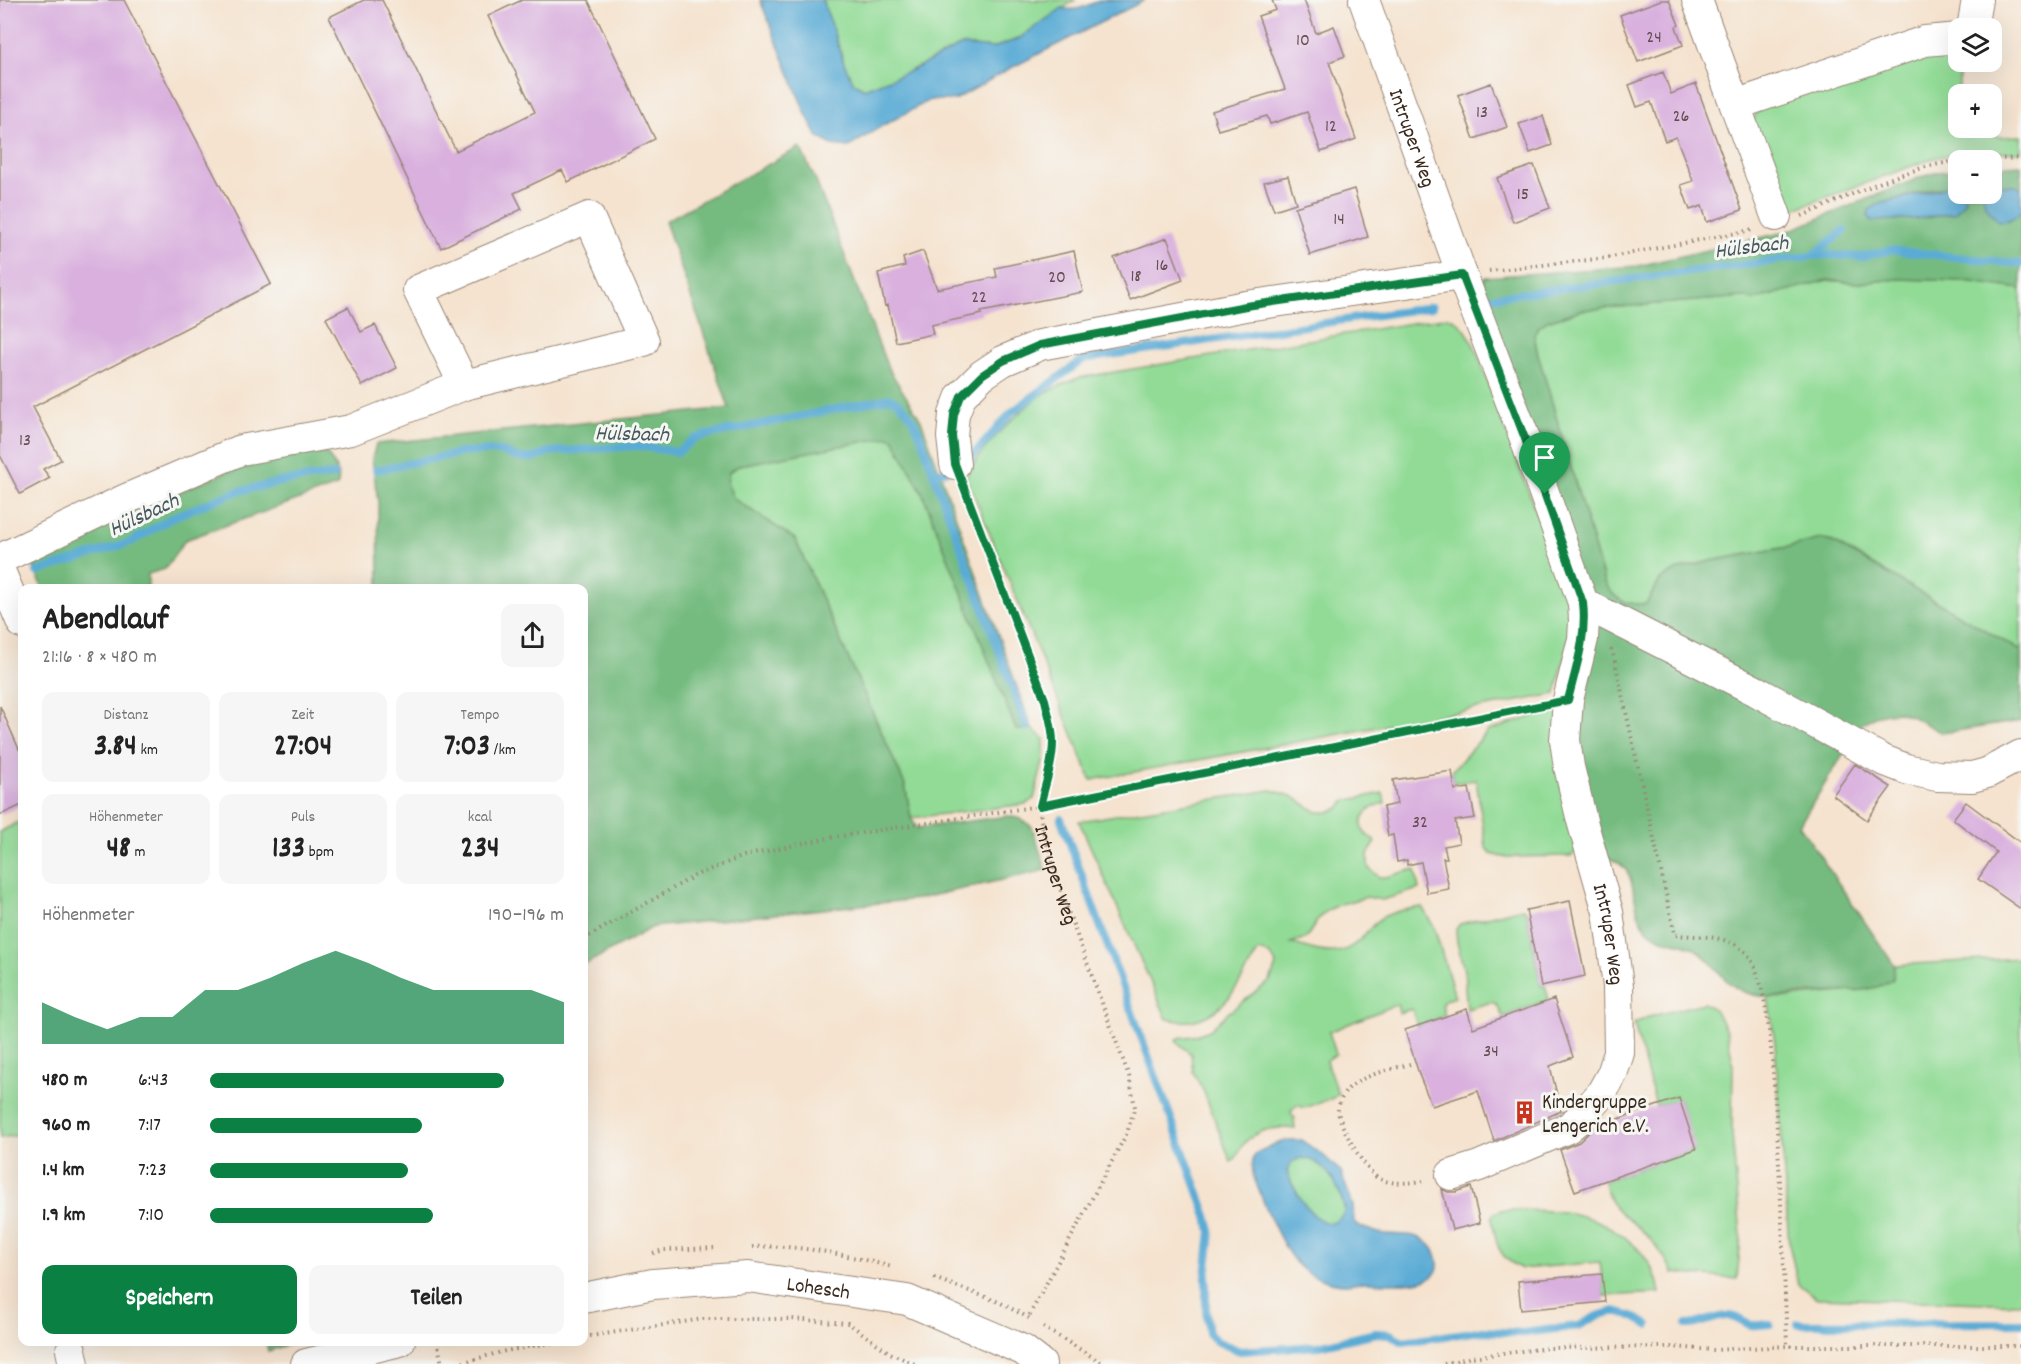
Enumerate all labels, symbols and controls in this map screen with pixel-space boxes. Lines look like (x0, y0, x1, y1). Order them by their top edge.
map controls (1948, 18, 2002, 204)
button: layers (1948, 18, 2002, 72)
house number: 24 (1646, 26, 1662, 51)
house number: 10 (1296, 29, 1310, 54)
button: + (1948, 84, 2002, 138)
street label: Intruper Weg (1379, 85, 1442, 192)
house number: 13 (1476, 101, 1488, 126)
house number: 26 (1673, 105, 1689, 130)
house number: 12 (1325, 115, 1337, 140)
button: − (1948, 150, 2002, 204)
house number: 15 (1517, 183, 1529, 208)
house number: 14 (1333, 208, 1345, 233)
water label: Hülsbach (1713, 228, 1791, 268)
house number: 16 (1156, 254, 1168, 279)
house number: 18 (1130, 265, 1142, 290)
house number: 20 (1048, 266, 1066, 291)
house number: 22 (971, 286, 987, 311)
water label: Hülsbach (595, 419, 670, 452)
house number: 13 (19, 429, 31, 454)
pin (1519, 432, 1570, 494)
icon: arrive (1528, 441, 1561, 474)
water label: Hülsbach (104, 486, 185, 546)
text: Abendlauf (42, 598, 169, 645)
button: share (501, 604, 564, 667)
text: 21:16 · 8 × 480 m (42, 644, 157, 672)
text: Distanz (104, 704, 148, 727)
text: Zeit (292, 704, 314, 727)
text: Tempo (461, 704, 499, 727)
text: 3.84 (94, 727, 137, 770)
text: 27:04 (274, 727, 332, 770)
text: 7:03 (444, 727, 490, 770)
text: km (137, 739, 158, 762)
text: /km (490, 739, 516, 762)
text: Höhenmeter (89, 806, 163, 829)
text: Puls (291, 806, 315, 829)
text: kcal (468, 806, 492, 829)
house number: 32 (1412, 811, 1428, 836)
street label: Intruper Weg (1024, 822, 1084, 930)
text: 48 (106, 829, 131, 872)
text: 133 (272, 829, 305, 872)
text: 234 (461, 829, 499, 872)
text: m (131, 841, 146, 864)
text: bpm (305, 841, 334, 864)
street label: Intruper Weg (1583, 880, 1630, 987)
text: Höhenmeter (42, 902, 134, 930)
text: 190–196 m (488, 902, 564, 930)
house number: 34 (1483, 1040, 1499, 1065)
text: 480 m (42, 1067, 88, 1095)
text: 6:43 (138, 1067, 168, 1095)
place label: Kindergruppe Lengerich e.V. (1542, 1089, 1649, 1143)
building icon: Kindergruppe Lengerich e.V. (1511, 1100, 1537, 1126)
text: 960 m (42, 1112, 90, 1140)
text: 7:17 (138, 1112, 161, 1140)
text: 1.4 km (42, 1157, 85, 1185)
text: 7:23 (138, 1157, 167, 1185)
text: 1.9 km (42, 1202, 85, 1230)
text: 7:10 (138, 1202, 164, 1230)
button: Speichern (42, 1265, 297, 1334)
button: Teilen (309, 1265, 564, 1334)
street label: Lohesch (784, 1271, 852, 1310)

